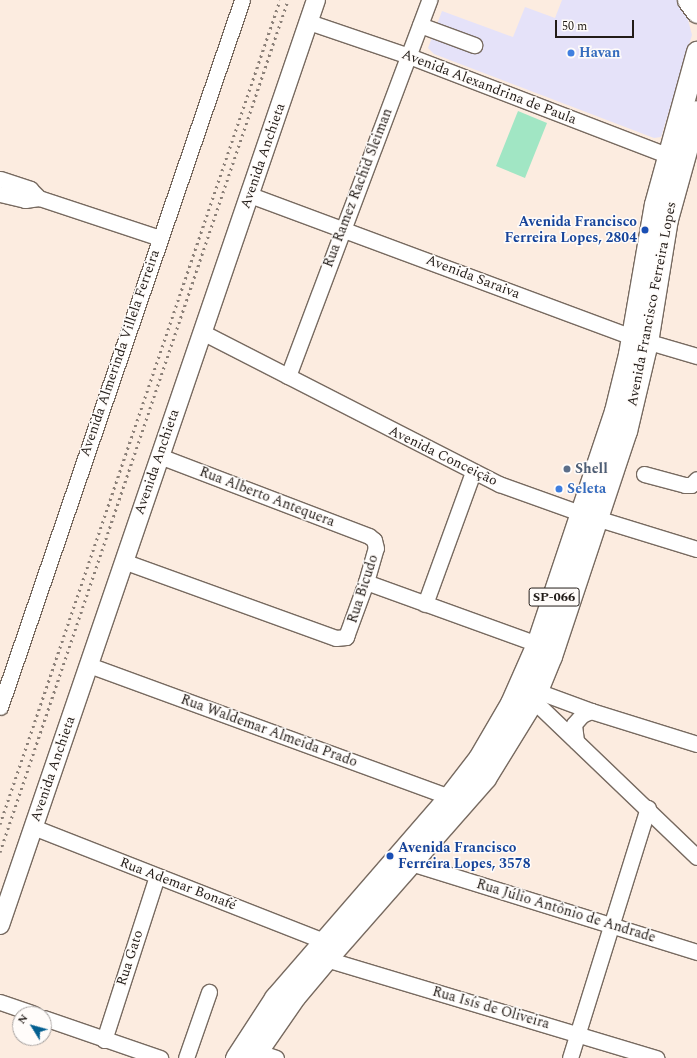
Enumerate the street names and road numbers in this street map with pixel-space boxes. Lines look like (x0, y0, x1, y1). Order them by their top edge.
street label: Avenida Alexandrina de Paula (399, 46, 579, 128)
street label: Avenida Anchieta (237, 101, 289, 211)
street label: Rua Ramez Rachid Sleiman (320, 106, 396, 270)
street label: Avenida Francisco Ferreira Lopes (624, 200, 680, 408)
street label: Avenida Almerinda Villela Ferreira (77, 247, 163, 459)
street label: Avenida Saraiva (424, 251, 522, 303)
street label: Avenida Anchieta (131, 407, 183, 517)
street label: Avenida Conceição (386, 422, 500, 490)
street label: Rua Alberto Antequera (197, 463, 337, 531)
street label: Rua Bicudo (344, 553, 382, 625)
road number: SP-066 (528, 586, 580, 608)
street label: Rua Waldemar Almeida Prado (178, 691, 360, 771)
street label: Avenida Anchieta (27, 714, 79, 824)
street label: Rua Ademar Bonafé (117, 854, 239, 914)
street label: Rua Júlio Antônio de Andrade (474, 876, 658, 946)
street label: Rua Gato (113, 928, 147, 988)
street label: Rua Isís de Oliveira (430, 983, 552, 1033)

